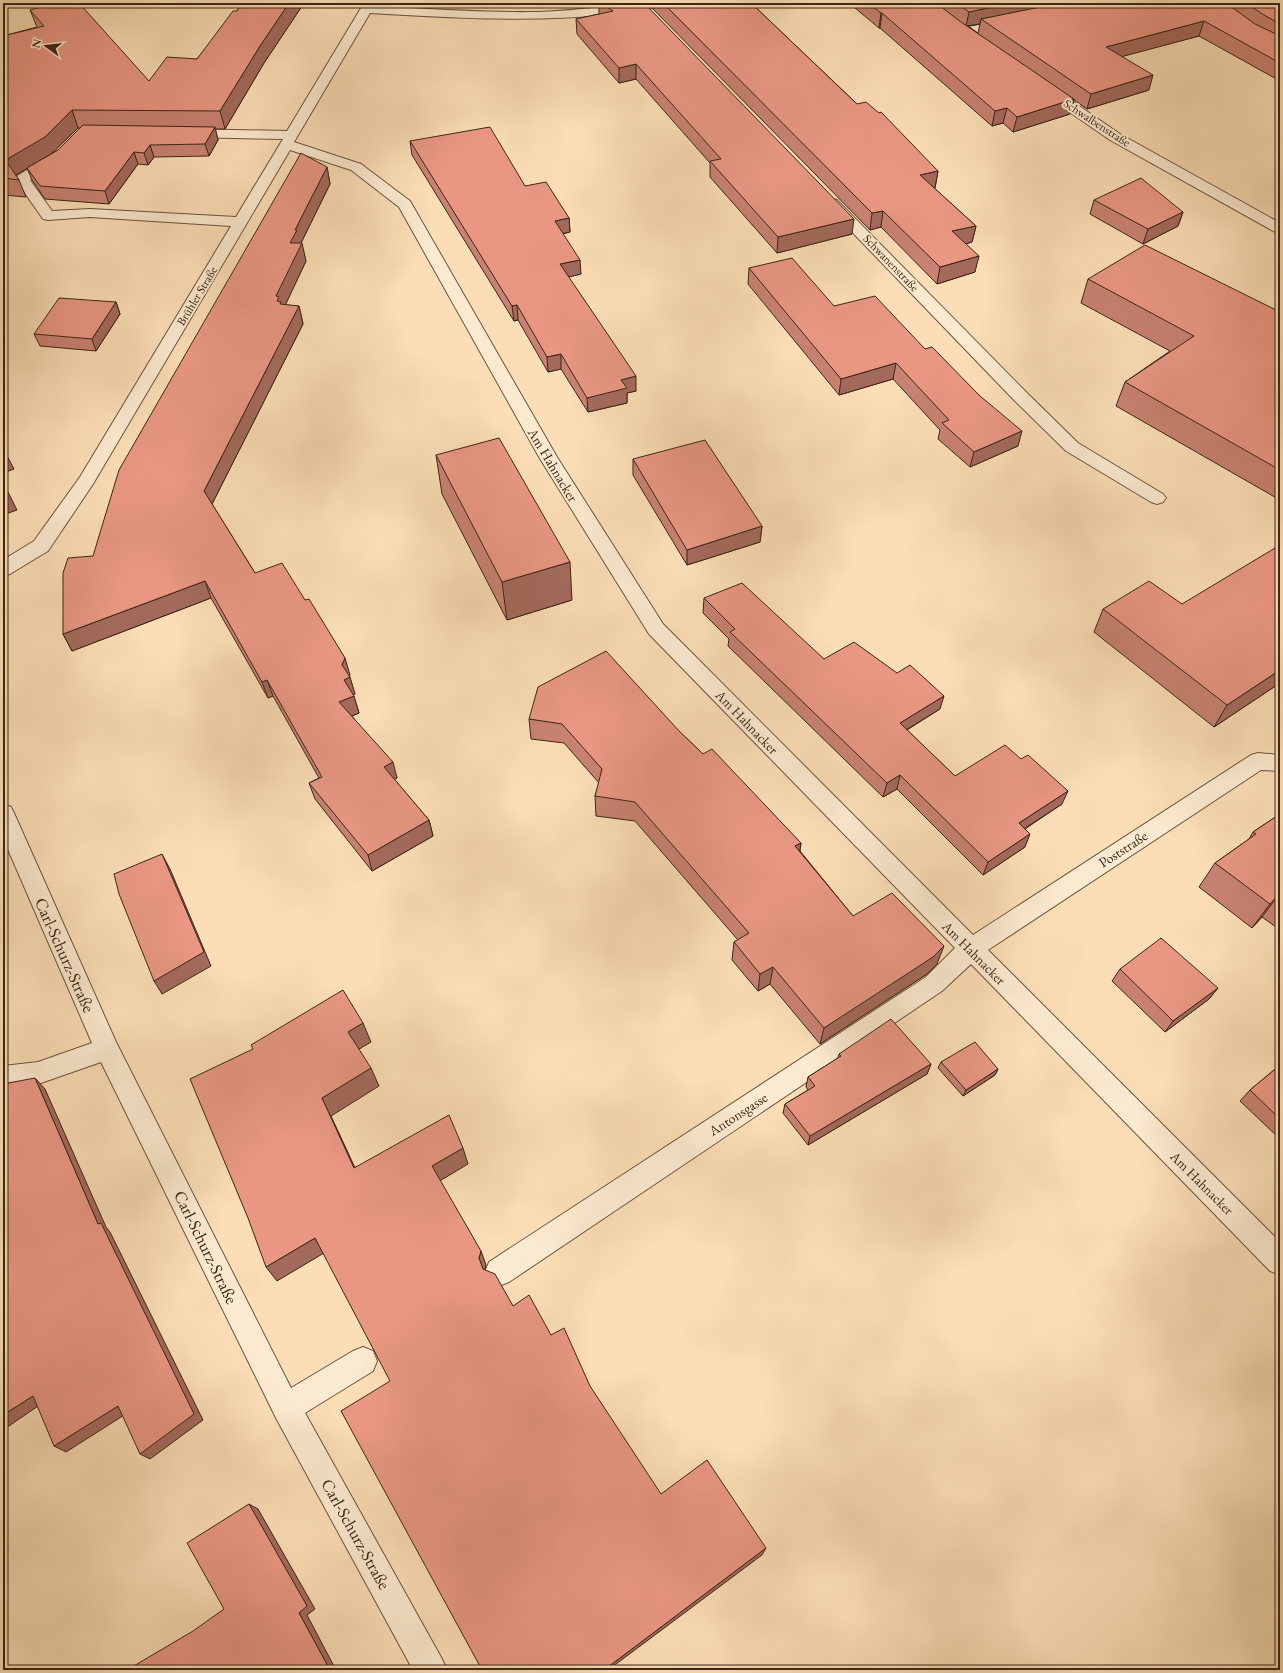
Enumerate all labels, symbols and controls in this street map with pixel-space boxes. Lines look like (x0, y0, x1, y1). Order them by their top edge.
north arrow (26, 26, 66, 66)
text: N (28, 37, 44, 50)
street label: Schwalbenstraße (1061, 95, 1134, 151)
street label: Schwanenstraße (860, 231, 923, 295)
street label: Brühler Straße (173, 263, 221, 329)
street label: Am Hahnacker (523, 424, 582, 505)
street label: Am Hahnacker (711, 685, 782, 758)
street label: Poststraße (1095, 826, 1151, 871)
street label: Carl-Schurz-Straße (30, 894, 100, 1016)
street label: Am Hahnacker (938, 917, 1010, 989)
street label: Antonsgasse (704, 1088, 771, 1140)
street label: Am Hahnacker (1166, 1147, 1238, 1219)
street label: Carl-Schurz-Straße (169, 1187, 243, 1308)
street label: Carl-Schurz-Straße (316, 1475, 396, 1594)

